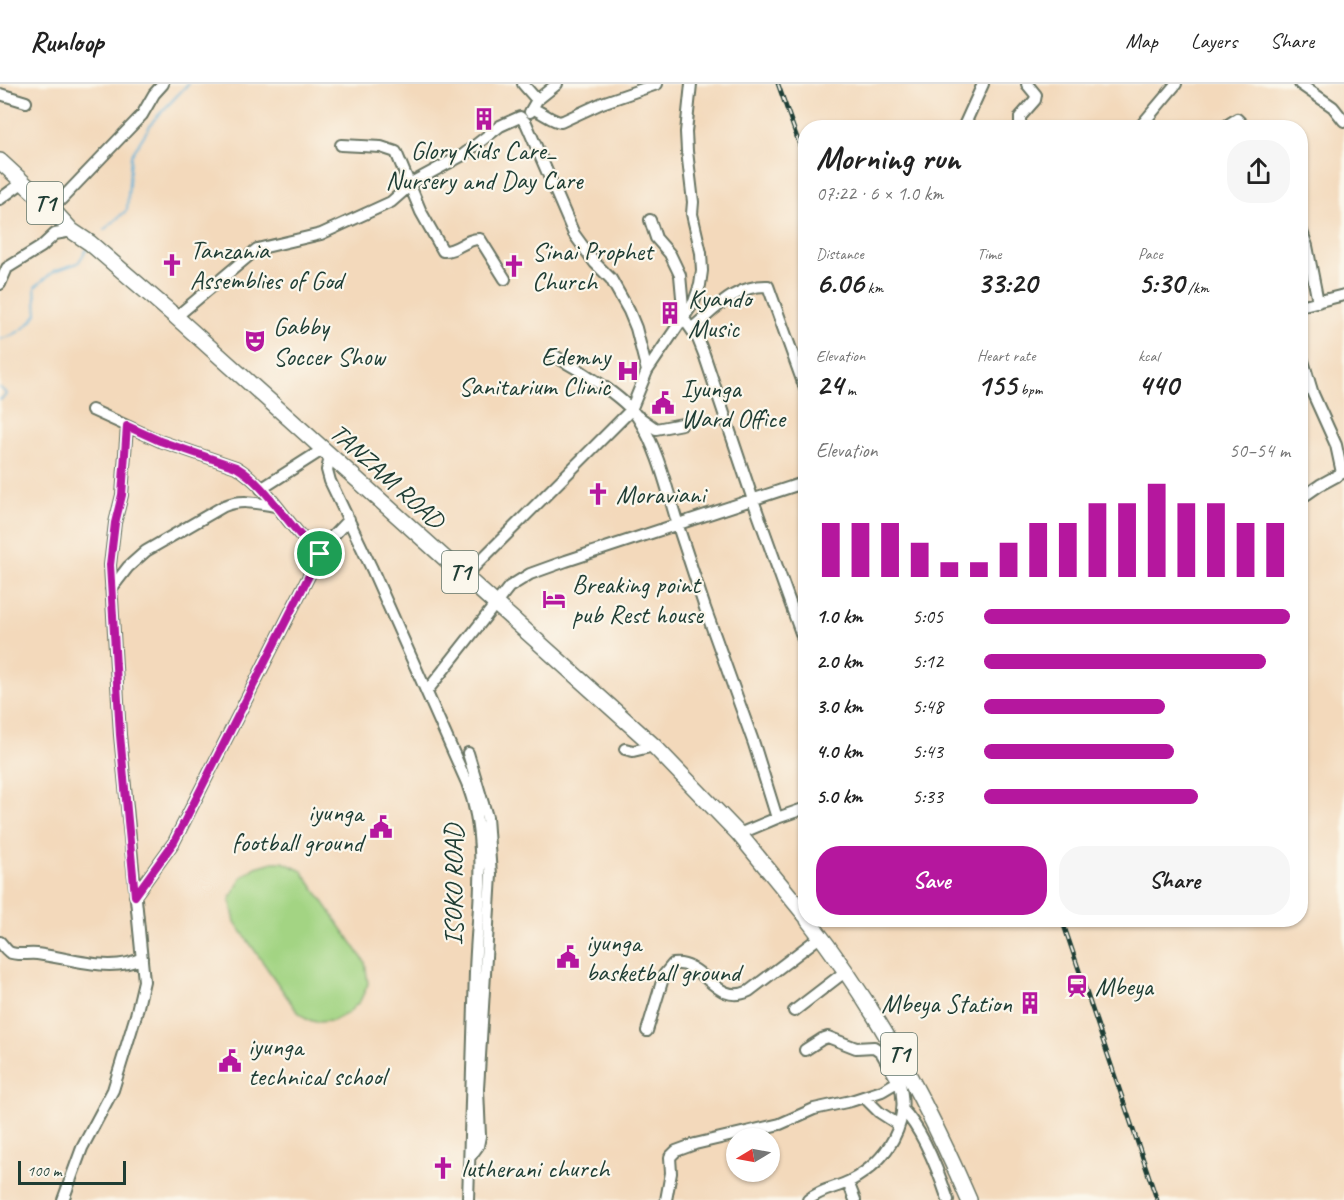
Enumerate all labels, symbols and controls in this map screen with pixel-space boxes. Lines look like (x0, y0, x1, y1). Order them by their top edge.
text: Runloop (30, 24, 103, 59)
text: Map (1125, 28, 1158, 54)
text: Layers (1191, 28, 1237, 54)
text: Share (1270, 28, 1314, 54)
building icon: Glory Kids Care_ Nursery and Day Care (471, 106, 497, 132)
place label: Glory Kids Care_ Nursery and Day Care (385, 134, 584, 197)
text: Morning run (816, 137, 960, 179)
button: share (1227, 140, 1290, 203)
text: 07:22 · 6 × 1.0 km (816, 181, 943, 206)
road number: T1 (27, 182, 63, 224)
place label: Tanzania Assemblies of God (190, 234, 347, 297)
place label: Sinai Prophet Church (532, 235, 655, 298)
text: Distance (816, 244, 864, 264)
text: Time (977, 244, 1001, 264)
text: Pace (1138, 244, 1163, 264)
church icon: Tanzania Assemblies of God (159, 252, 185, 278)
church icon: Sinai Prophet Church (501, 253, 527, 279)
text: 6.06 (816, 264, 864, 302)
text: 33:20 (977, 264, 1037, 302)
text: 5:30 (1138, 264, 1184, 302)
text: km (864, 278, 883, 298)
text: /km (1184, 278, 1209, 298)
place label: Kyando Music (688, 282, 754, 345)
building icon: Kyando Music (657, 300, 683, 326)
place label: Gabby Soccer Show (273, 310, 386, 373)
theatre icon: Gabby Soccer Show (242, 328, 268, 354)
place label: Edemny Sanitarium Clinic (458, 340, 612, 403)
text: Elevation (816, 346, 865, 366)
text: Heart rate (977, 346, 1035, 366)
text: kcal (1138, 346, 1159, 366)
hospital icon: Edemny Sanitarium Clinic (615, 358, 641, 384)
text: 24 (816, 366, 843, 404)
text: 155 (977, 366, 1017, 404)
text: 440 (1138, 366, 1179, 404)
place label: Iyunga Ward Office (681, 372, 788, 435)
text: m (843, 380, 856, 400)
text: bpm (1017, 380, 1042, 400)
public building icon: Iyunga Ward Office (650, 390, 676, 416)
street label: TANZAM ROAD (323, 416, 453, 538)
text: Elevation (816, 438, 878, 463)
text: 50–54 m (1229, 438, 1290, 463)
place label: Moraviani (616, 478, 708, 511)
church icon: Moraviani (585, 481, 611, 507)
pin (294, 528, 345, 579)
icon: arrive (303, 537, 336, 570)
road number: T1 (442, 551, 478, 593)
place label: Breaking point pub Rest house (572, 568, 704, 631)
hotel icon: Breaking point pub Rest house (541, 586, 567, 612)
text: 1.0 km (816, 604, 863, 629)
text: 5:05 (912, 604, 943, 629)
text: 2.0 km (816, 649, 863, 674)
text: 5:12 (912, 649, 943, 674)
text: 3.0 km (816, 694, 863, 719)
text: 5:48 (912, 694, 943, 719)
text: 4.0 km (816, 739, 863, 764)
text: 5:43 (912, 739, 943, 764)
text: 5.0 km (816, 784, 862, 809)
text: 5:33 (912, 784, 943, 809)
place label: iyunga football ground (232, 796, 367, 859)
public building icon: iyunga football ground (368, 814, 394, 840)
street label: ISOKO ROAD (437, 822, 470, 946)
button: Save (816, 846, 1047, 915)
button: Share (1059, 846, 1290, 915)
place label: iyunga basketball ground (586, 926, 744, 989)
public building icon: iyunga basketball ground (555, 944, 581, 970)
place label: Mbeya (1095, 970, 1155, 1003)
station icon: Mbeya (1064, 973, 1090, 999)
place label: Mbeya Station (881, 987, 1012, 1020)
building icon: Mbeya Station (1017, 990, 1043, 1016)
place label: iyunga technical school (248, 1030, 390, 1093)
road number: T1 (881, 1033, 917, 1075)
public building icon: iyunga technical school (217, 1048, 243, 1074)
north arrow (726, 1128, 780, 1182)
map controls (726, 1128, 780, 1182)
place label: lutherani church (461, 1152, 611, 1185)
church icon: lutherani church (430, 1155, 456, 1181)
scale bar (18, 1158, 126, 1186)
text: 100 m (27, 1161, 61, 1181)

